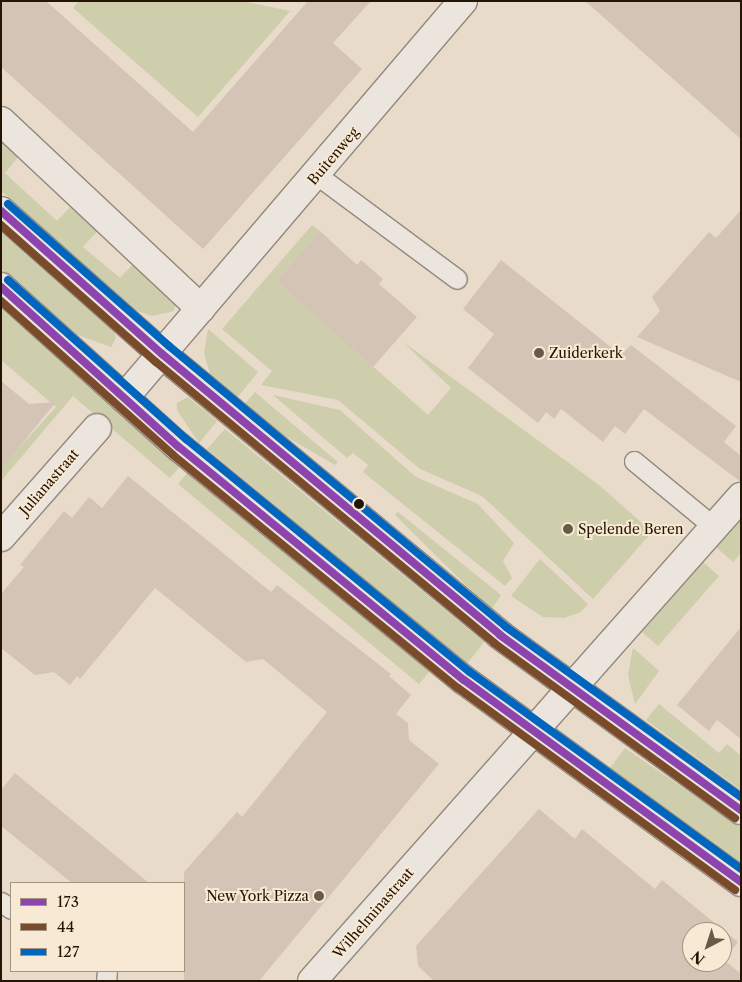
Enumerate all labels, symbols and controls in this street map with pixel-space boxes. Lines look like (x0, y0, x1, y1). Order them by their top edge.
street label: Buitenweg (304, 124, 362, 188)
place label: Zuiderkerk (549, 345, 623, 361)
marker: Zuiderkerk (533, 347, 545, 359)
street label: Julianastraat (16, 446, 82, 518)
unlabelled marker (354, 499, 364, 509)
place label: Spelende Beren (578, 521, 684, 537)
marker: Spelende Beren (562, 523, 574, 535)
street label: Wilhelminastraat (329, 864, 417, 962)
legend (10, 882, 185, 972)
place label: New York Pizza (205, 888, 309, 904)
marker: New York Pizza (313, 890, 325, 902)
text: 173 (57, 892, 79, 911)
text: 44 (57, 917, 74, 936)
north arrow (682, 922, 732, 972)
text: 127 (57, 942, 79, 961)
text: N (688, 947, 708, 969)

